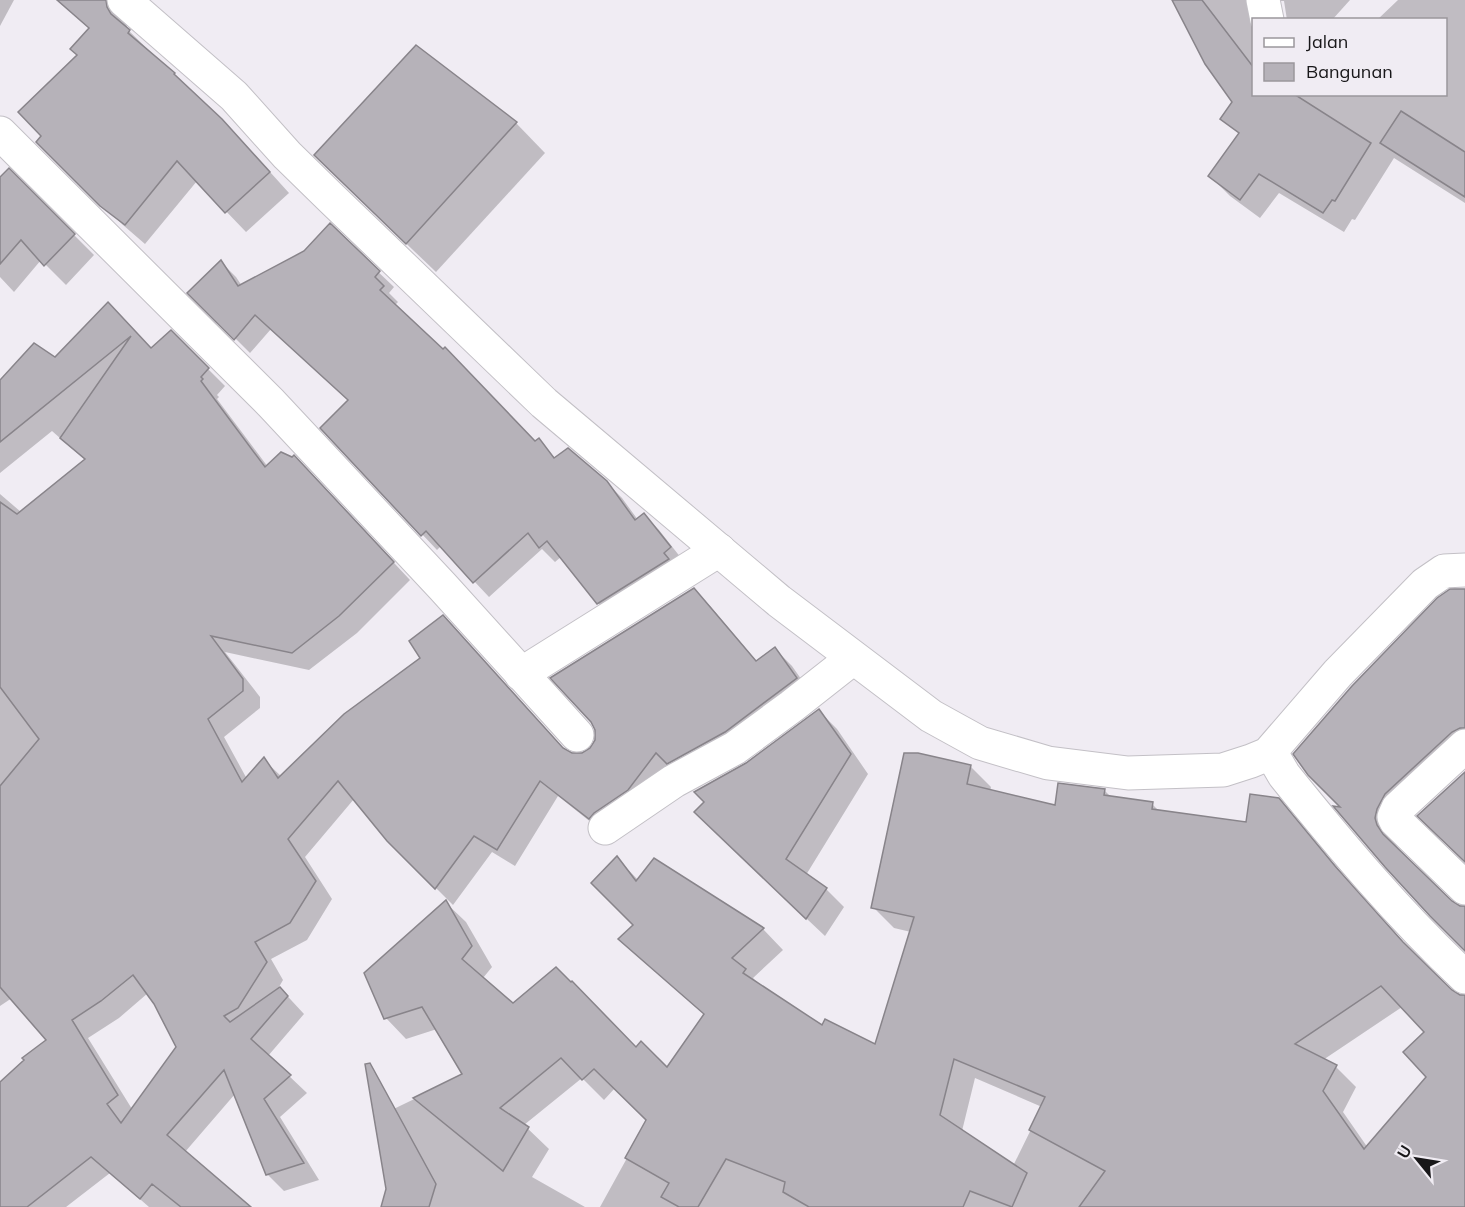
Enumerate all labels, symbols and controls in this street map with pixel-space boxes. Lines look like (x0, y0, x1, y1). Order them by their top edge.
legend (1252, 18, 1447, 96)
text: Jalan (1306, 30, 1348, 53)
text: Bangunan (1306, 60, 1393, 83)
north arrow (1387, 1129, 1447, 1189)
text: U (1392, 1141, 1416, 1162)

